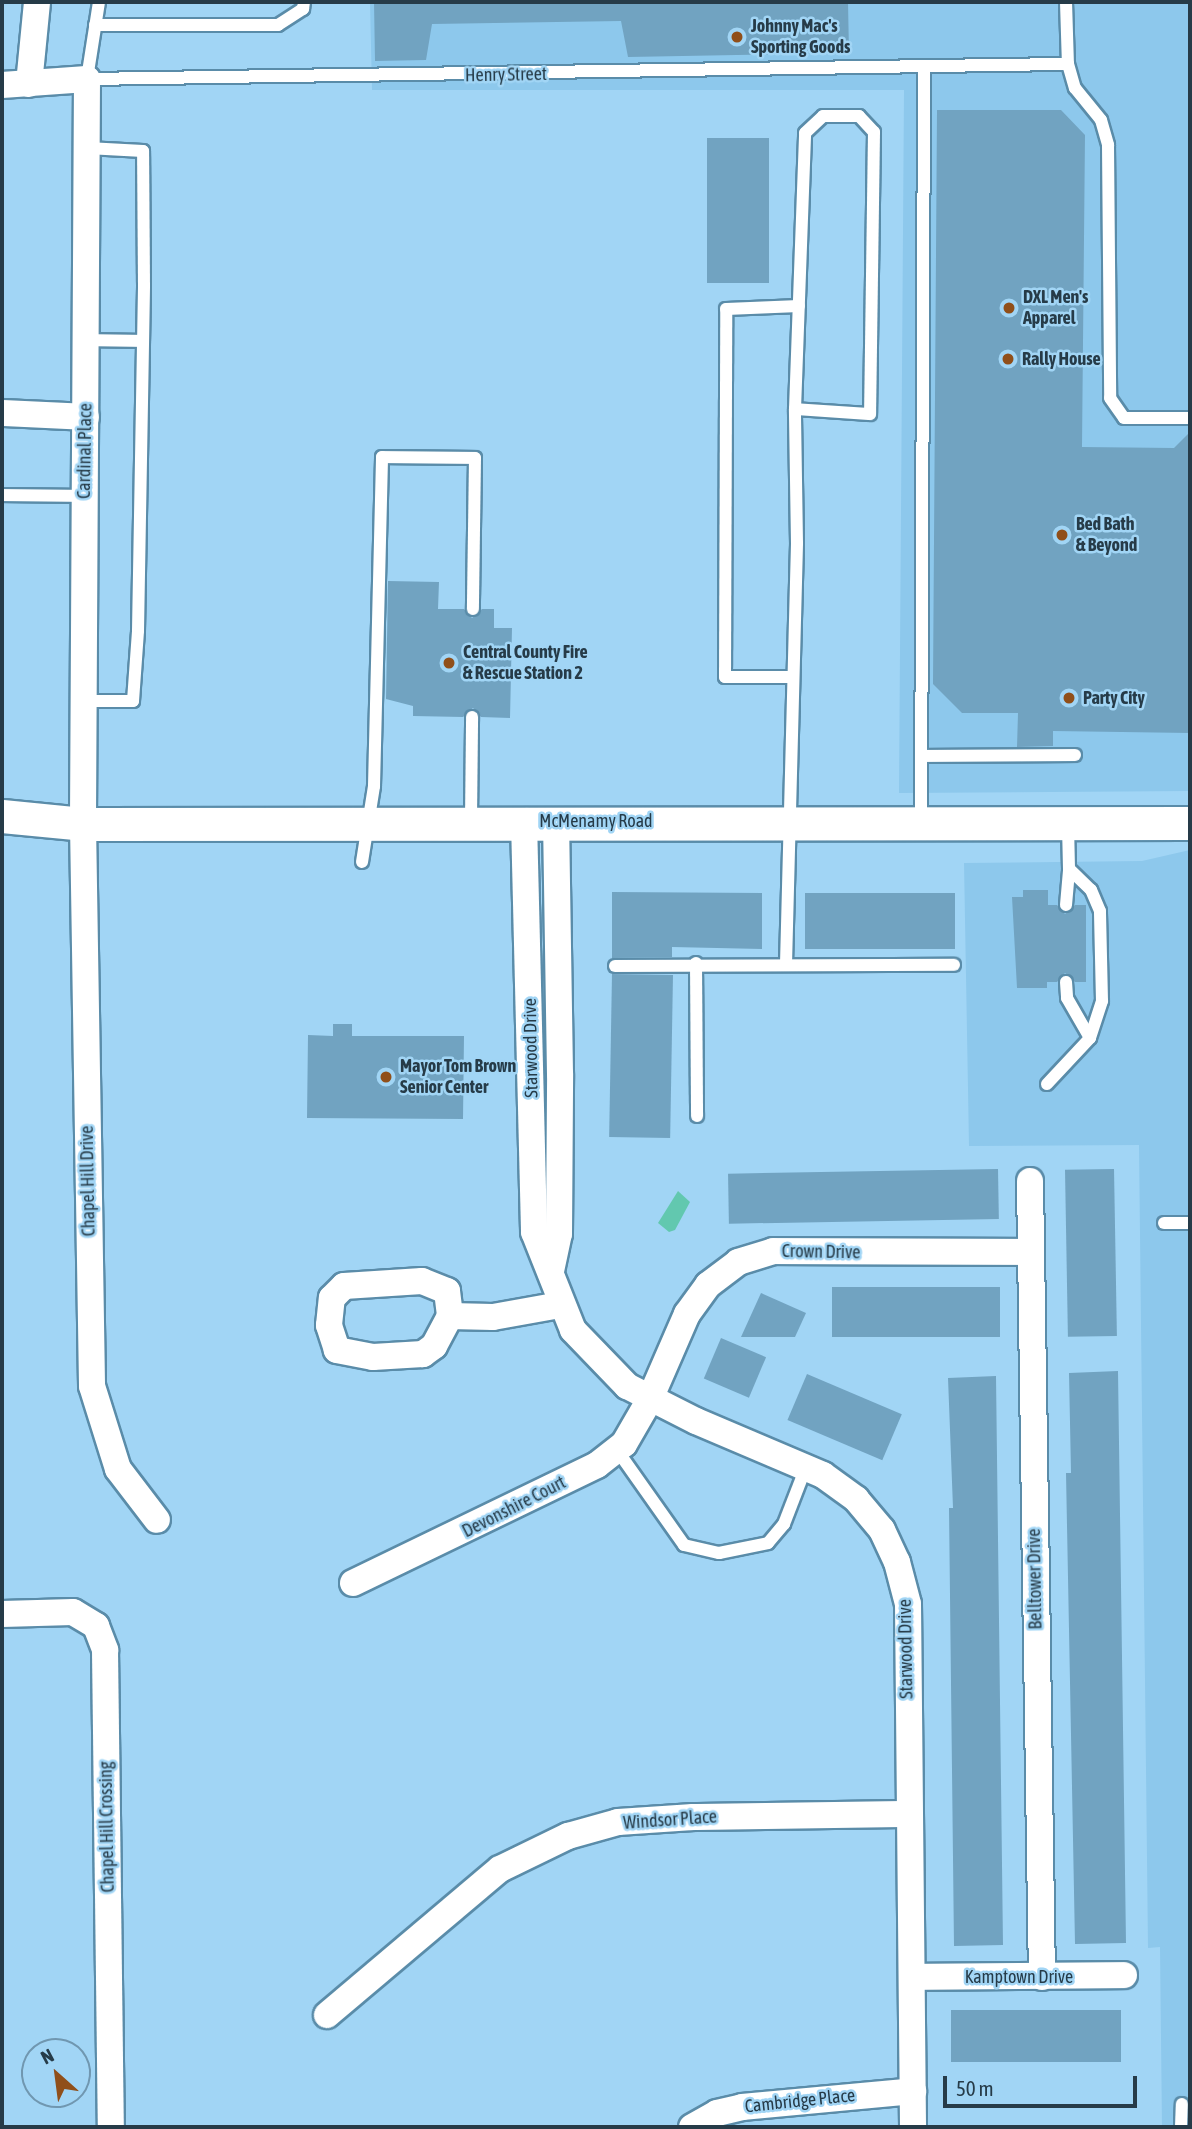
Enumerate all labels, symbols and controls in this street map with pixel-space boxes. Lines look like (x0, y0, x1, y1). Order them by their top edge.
place label: Johnny Mac's Sporting Goods (751, 16, 850, 58)
marker: Johnny Mac's Sporting Goods (729, 29, 745, 45)
street label: Henry Street (465, 63, 547, 87)
place label: DXL Men's Apparel (1023, 287, 1088, 330)
marker: DXL Men's Apparel (1001, 300, 1017, 316)
place label: Rally House (1022, 348, 1101, 370)
marker: Rally House (1000, 351, 1016, 367)
street label: Cardinal Place (73, 403, 97, 499)
place label: Bed Bath & Beyond (1076, 514, 1137, 556)
marker: Bed Bath & Beyond (1054, 527, 1070, 543)
place label: Central County Fire & Rescue Station 2 (463, 642, 588, 684)
marker: Central County Fire & Rescue Station 2 (441, 655, 457, 671)
place label: Party City (1083, 687, 1145, 709)
marker: Party City (1061, 690, 1077, 706)
street label: McMenamy Road (539, 810, 653, 832)
street label: Starwood Drive (519, 998, 543, 1098)
place label: Mayor Tom Brown Senior Center (400, 1056, 516, 1098)
marker: Mayor Tom Brown Senior Center (378, 1069, 394, 1085)
street label: Chapel Hill Drive (76, 1125, 100, 1237)
street label: Crown Drive (782, 1241, 860, 1263)
street label: Devonshire Court (459, 1472, 569, 1542)
street label: Belltower Drive (1023, 1528, 1047, 1630)
street label: Starwood Drive (894, 1599, 918, 1699)
street label: Chapel Hill Crossing (95, 1761, 119, 1893)
street label: Windsor Place (622, 1806, 718, 1834)
street label: Kamptown Drive (965, 1966, 1073, 1988)
north arrow (21, 2038, 91, 2108)
text: N (37, 2044, 57, 2069)
scale bar (947, 2062, 1141, 2106)
text: 50 m (956, 2076, 994, 2100)
street label: Cambridge Place (744, 2084, 856, 2118)

